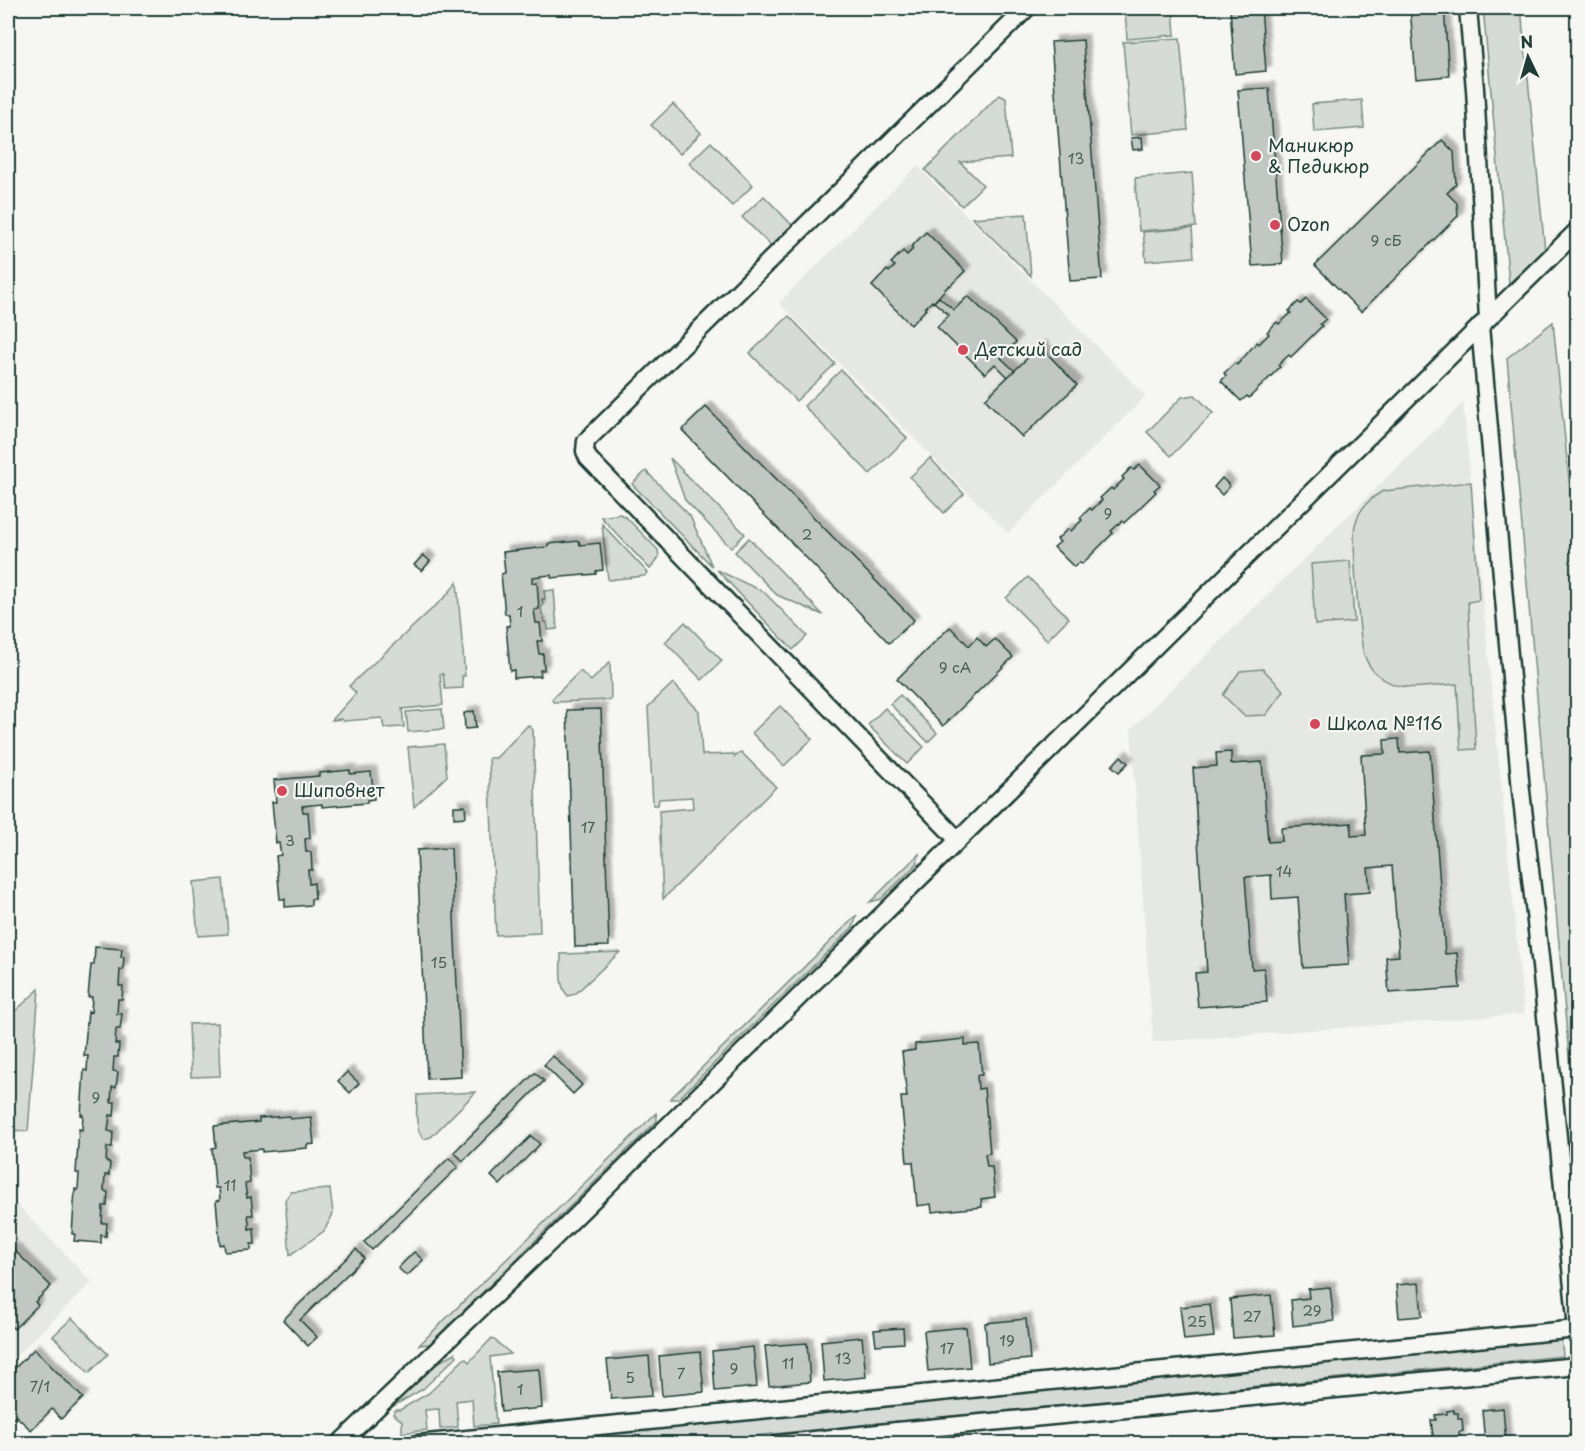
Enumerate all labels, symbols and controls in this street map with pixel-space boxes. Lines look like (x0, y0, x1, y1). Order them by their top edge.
north arrow (1498, 27, 1558, 87)
text: N (1519, 29, 1534, 54)
place label: Маникюр & Педикюр (1268, 131, 1369, 179)
house number: 13 (1068, 146, 1084, 169)
marker: Маникюр & Педикюр (1249, 149, 1263, 163)
place label: Ozon (1287, 210, 1330, 237)
marker: Ozon (1268, 218, 1282, 232)
house number: 9 сБ (1371, 228, 1402, 251)
place label: Детский сад (974, 335, 1082, 362)
marker: Детский сад (956, 343, 970, 357)
house number: 9 (1104, 501, 1112, 524)
house number: 2 (802, 522, 812, 545)
house number: 1 (517, 599, 523, 622)
house number: 9 сА (939, 655, 971, 678)
place label: Школа №116 (1327, 709, 1443, 736)
marker: Школа №116 (1308, 717, 1322, 731)
place label: Шиповнет (294, 776, 385, 803)
marker: Шиповнет (275, 784, 289, 798)
house number: 17 (581, 815, 595, 838)
house number: 3 (285, 828, 295, 851)
house number: 14 (1276, 859, 1292, 882)
house number: 15 (431, 950, 447, 973)
house number: 9 (92, 1085, 100, 1108)
house number: 11 (224, 1173, 236, 1196)
house number: 29 (1302, 1298, 1322, 1321)
house number: 27 (1243, 1304, 1262, 1327)
house number: 25 (1187, 1309, 1207, 1332)
house number: 19 (999, 1328, 1015, 1351)
house number: 17 (940, 1336, 954, 1359)
house number: 13 (835, 1346, 851, 1369)
house number: 11 (782, 1351, 794, 1374)
house number: 9 (730, 1356, 738, 1379)
house number: 7 (677, 1361, 686, 1384)
house number: 5 (625, 1365, 635, 1388)
house number: 7/1 (30, 1374, 50, 1397)
house number: 1 (517, 1377, 523, 1400)

